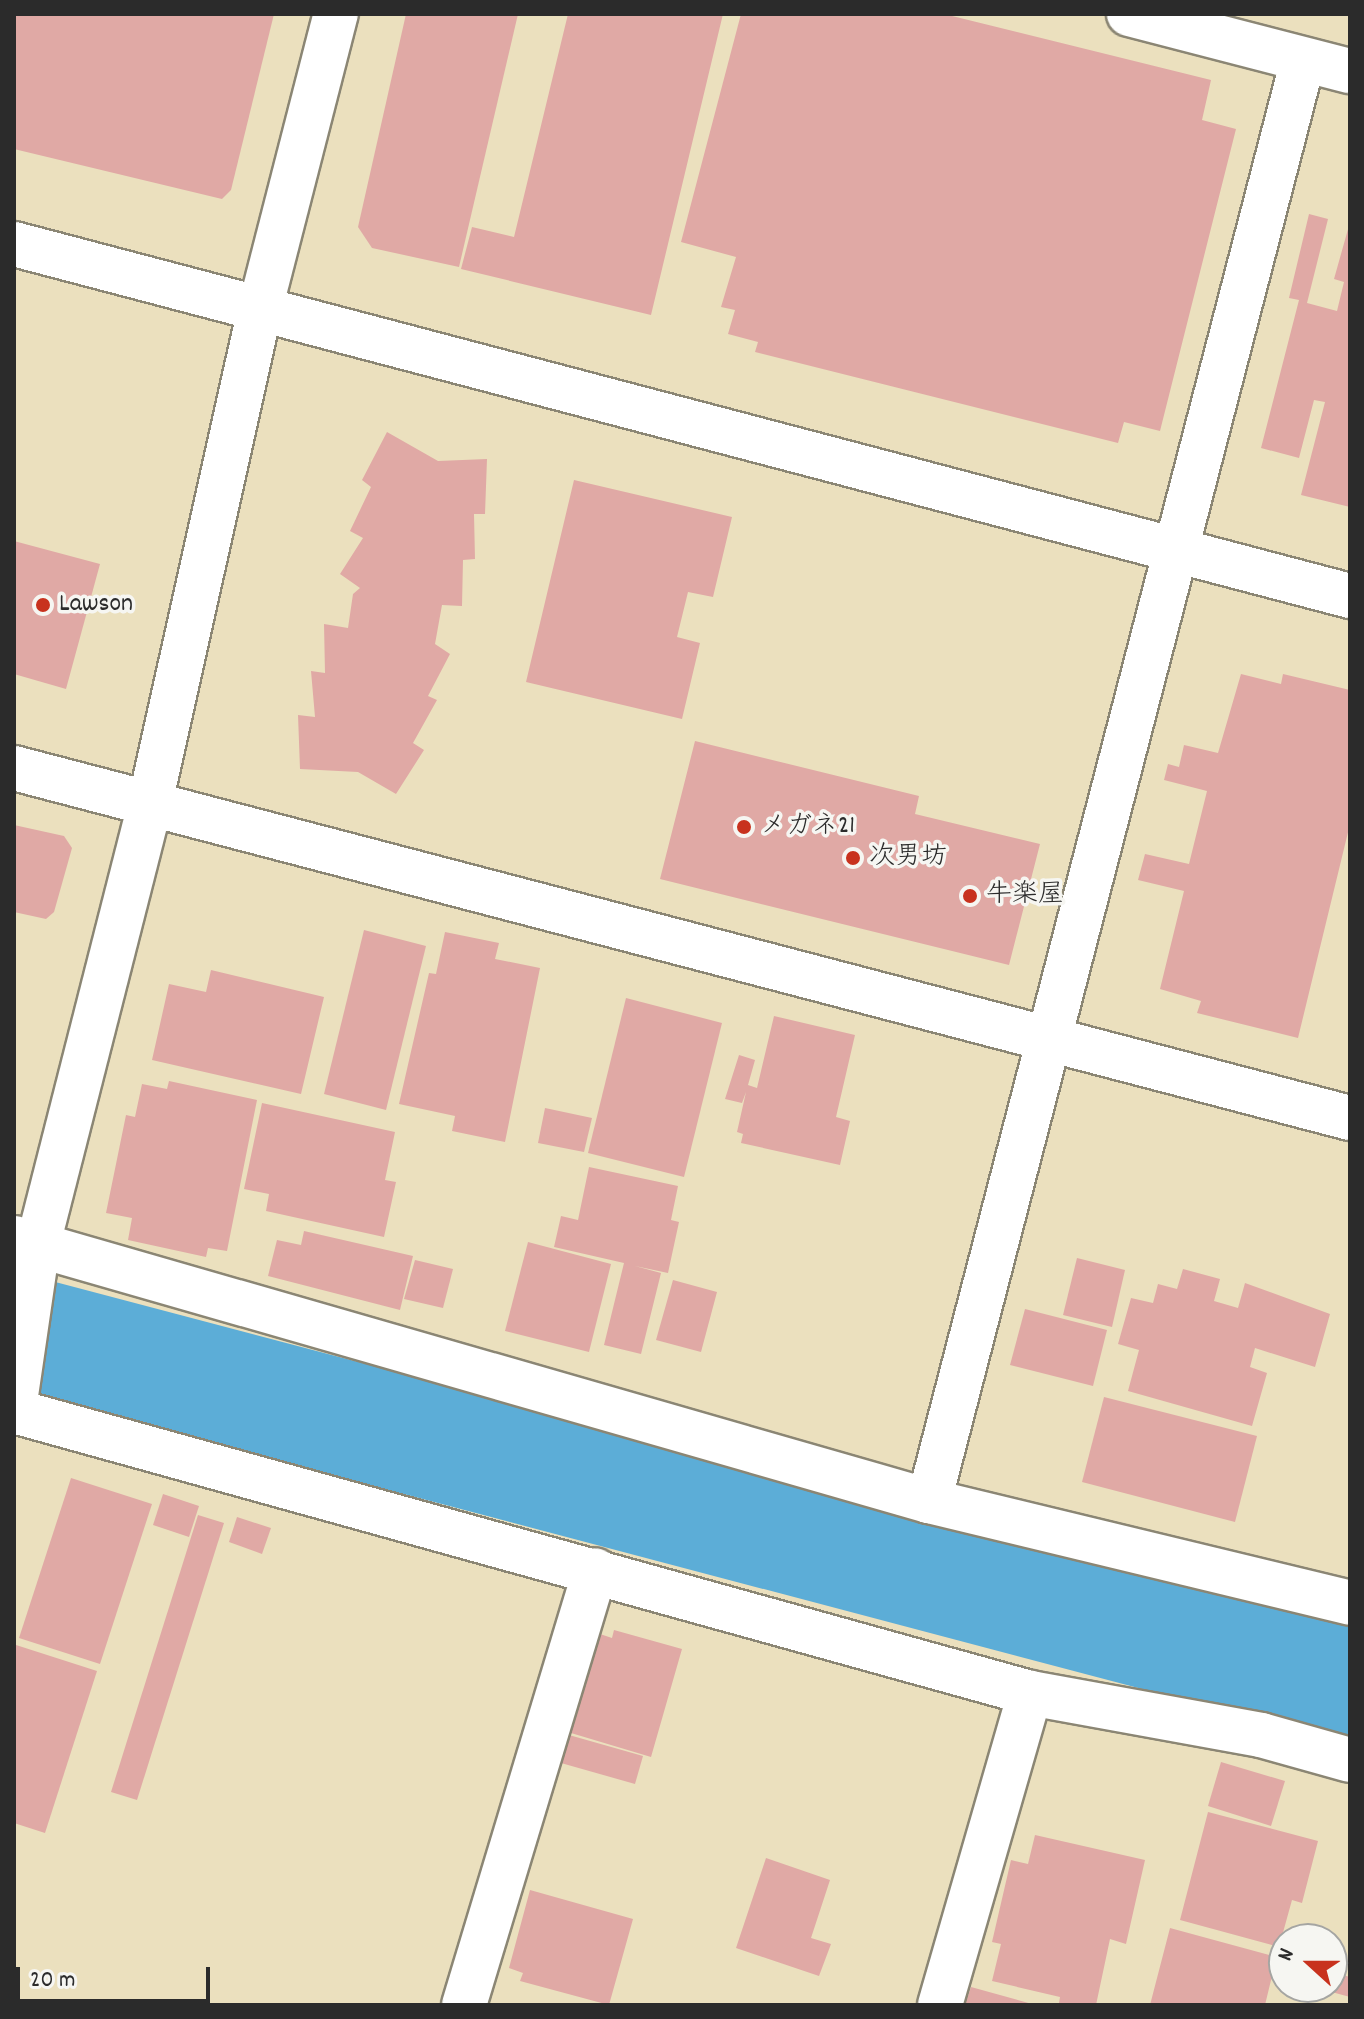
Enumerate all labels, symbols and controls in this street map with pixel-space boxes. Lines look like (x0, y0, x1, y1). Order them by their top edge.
place label: Lawson (59, 589, 133, 621)
marker: Lawson (34, 596, 52, 614)
place label: メガネ21 (760, 811, 855, 843)
marker: メガネ21 (735, 818, 753, 836)
place label: 次男坊 (869, 842, 947, 874)
marker: 次男坊 (844, 849, 862, 867)
place label: 牛楽屋 (986, 880, 1064, 912)
marker: 牛楽屋 (961, 887, 979, 905)
north arrow (1268, 1923, 1348, 2003)
text: N (1271, 1944, 1303, 1966)
scale bar (20, 1951, 214, 2001)
text: 20 m (30, 1964, 76, 1998)

